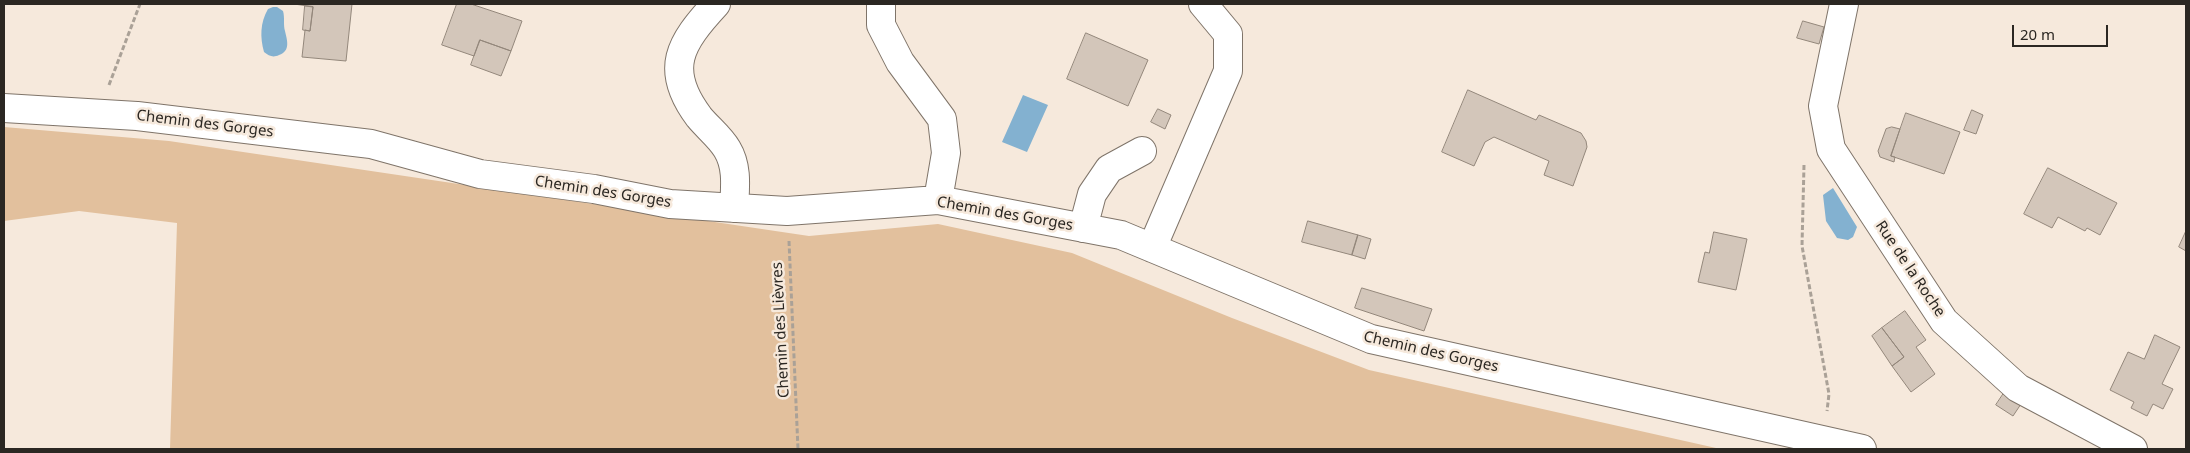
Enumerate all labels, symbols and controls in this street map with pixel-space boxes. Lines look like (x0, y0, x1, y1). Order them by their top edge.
scale bar (2015, 15, 2111, 47)
text: 20 m (2020, 24, 2055, 44)
street label: Chemin des Gorges (135, 107, 275, 141)
street label: Chemin des Gorges (533, 172, 673, 212)
street label: Chemin des Gorges (936, 193, 1074, 235)
street label: Rue de la Roche (1871, 218, 1949, 320)
street label: Chemin des Lièvres (768, 262, 794, 398)
street label: Chemin des Gorges (1362, 328, 1500, 376)

